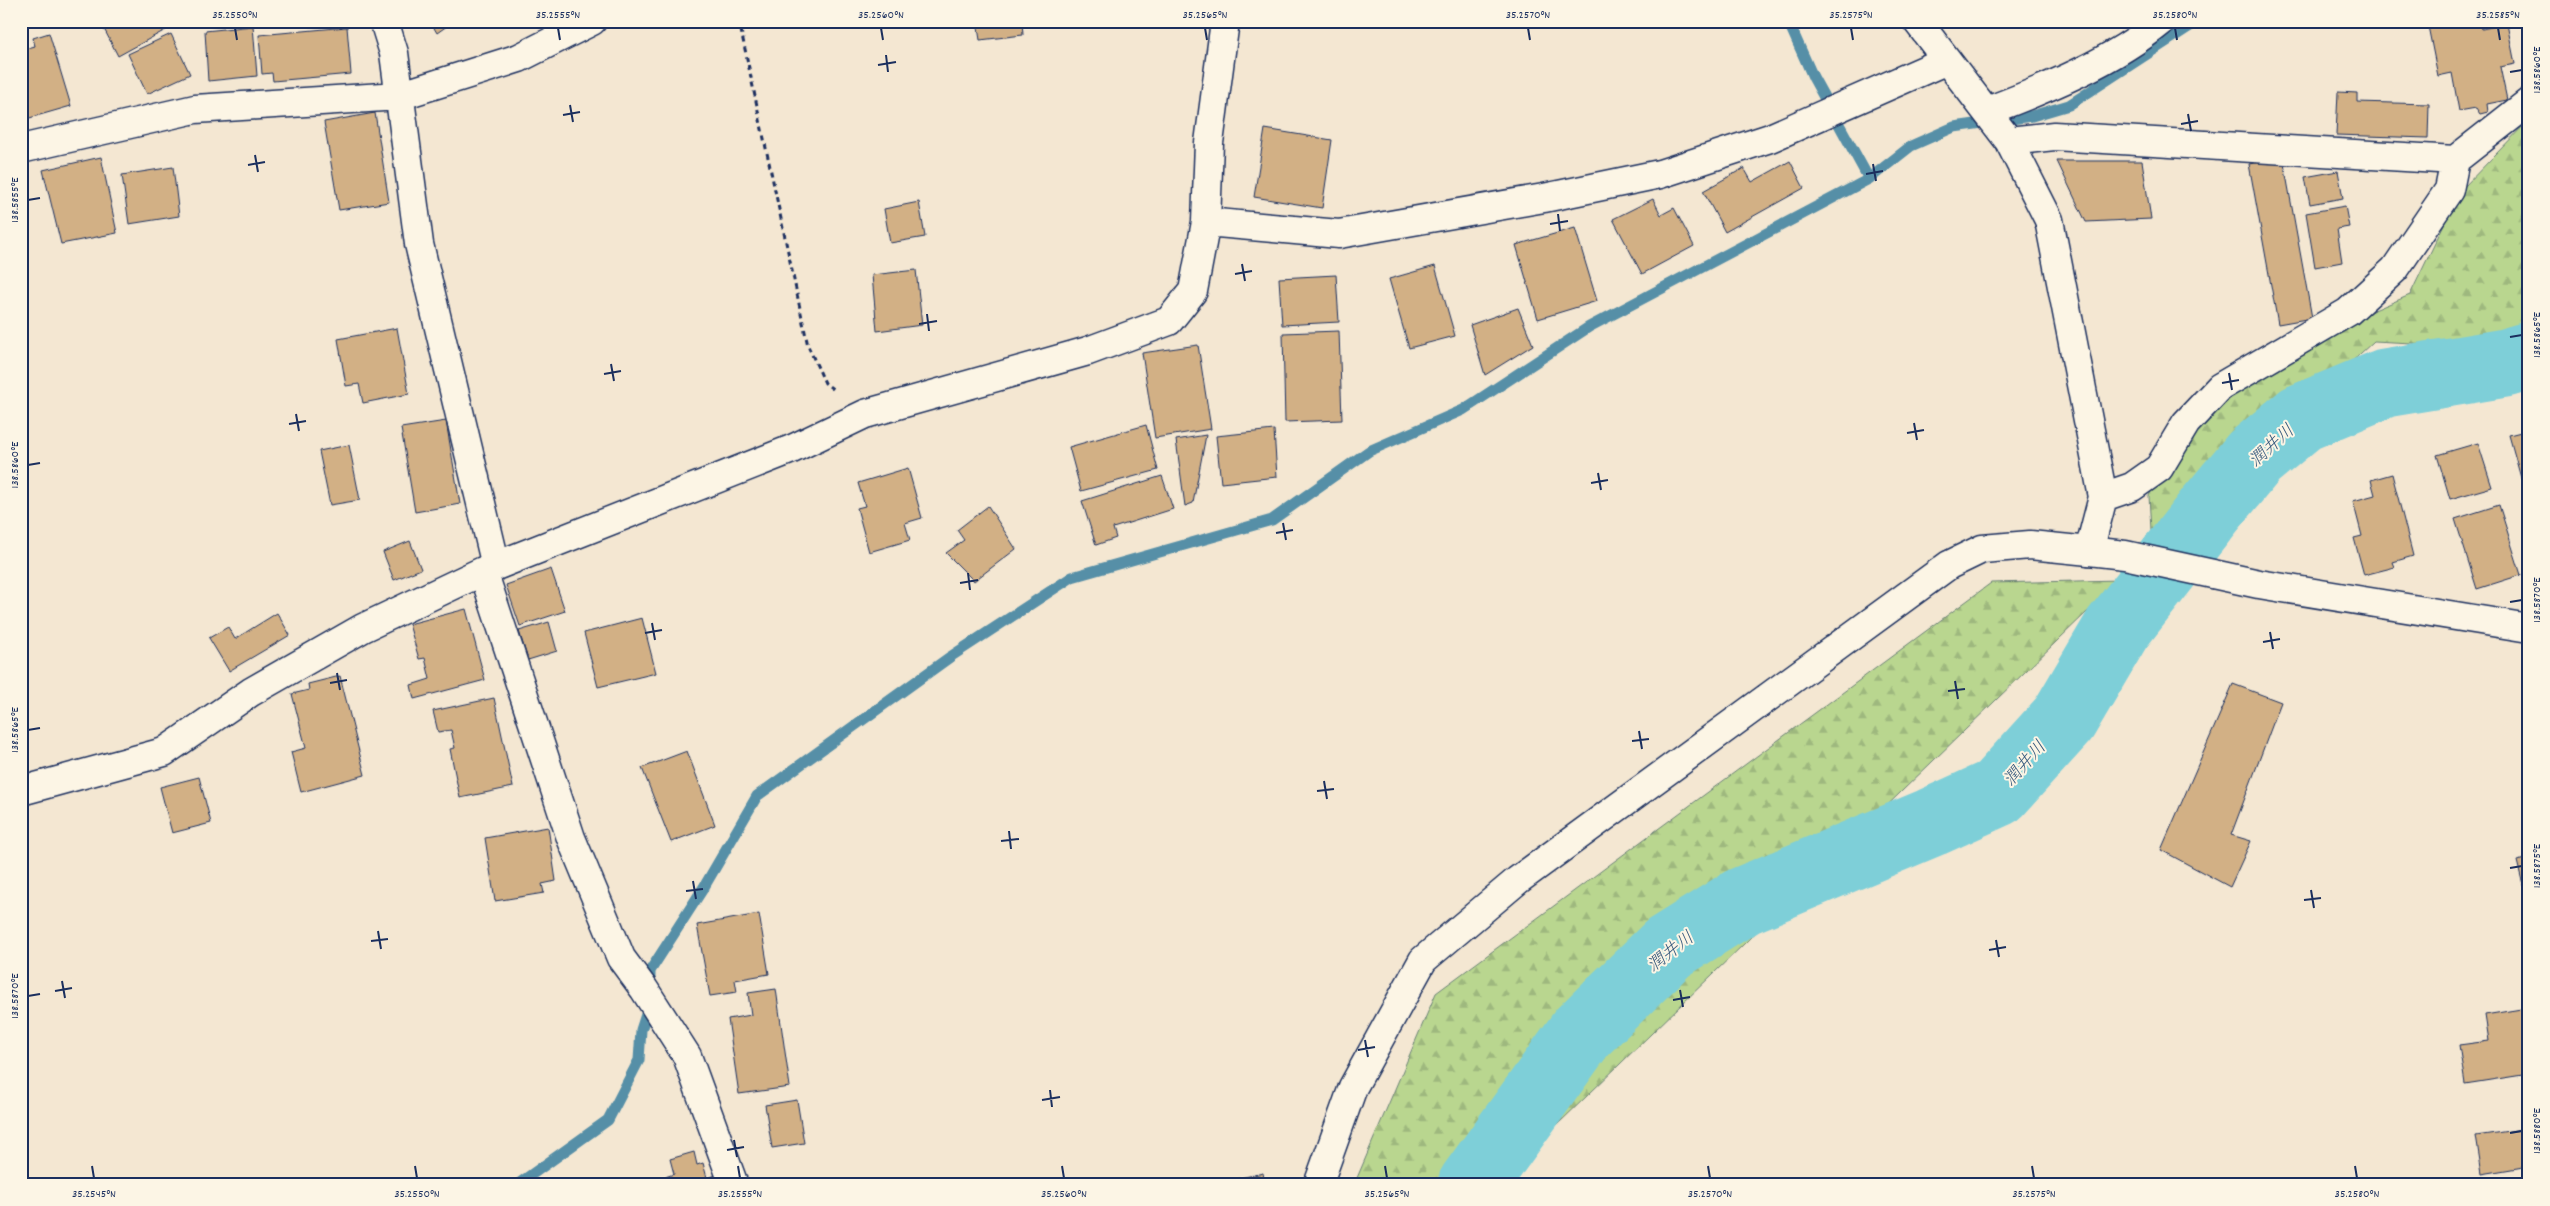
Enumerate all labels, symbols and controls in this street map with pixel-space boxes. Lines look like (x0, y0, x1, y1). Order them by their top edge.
text: 35.2550°N (212, 7, 258, 24)
text: 35.2555°N (536, 7, 580, 24)
text: 35.2560°N (858, 7, 904, 24)
text: 35.2565°N (1183, 7, 1228, 24)
text: 35.2570°N (1506, 7, 1550, 24)
text: 35.2575°N (1829, 7, 1873, 24)
text: 35.2580°N (2153, 7, 2197, 24)
text: 35.2585°N (2476, 7, 2520, 24)
text: 138.5860°E (2529, 46, 2546, 93)
text: 138.5855°E (7, 177, 24, 223)
text: 138.5865°E (2529, 312, 2546, 358)
water label: 潤井川 (2244, 420, 2301, 474)
text: 138.5860°E (7, 441, 24, 488)
text: 138.5870°E (2529, 577, 2546, 623)
text: 138.5865°E (7, 707, 24, 753)
water label: 潤井川 (1999, 736, 2053, 793)
text: 138.5875°E (2529, 843, 2546, 888)
water label: 潤井川 (1643, 926, 1701, 979)
text: 138.5870°E (7, 973, 24, 1019)
text: 138.5880°E (2529, 1108, 2546, 1154)
text: 35.2545°N (72, 1186, 116, 1203)
text: 35.2550°N (394, 1186, 440, 1203)
text: 35.2555°N (718, 1186, 762, 1203)
text: 35.2560°N (1041, 1186, 1087, 1203)
text: 35.2565°N (1365, 1186, 1410, 1203)
text: 35.2570°N (1688, 1186, 1732, 1203)
text: 35.2575°N (2012, 1186, 2056, 1203)
text: 35.2580°N (2335, 1186, 2379, 1203)

